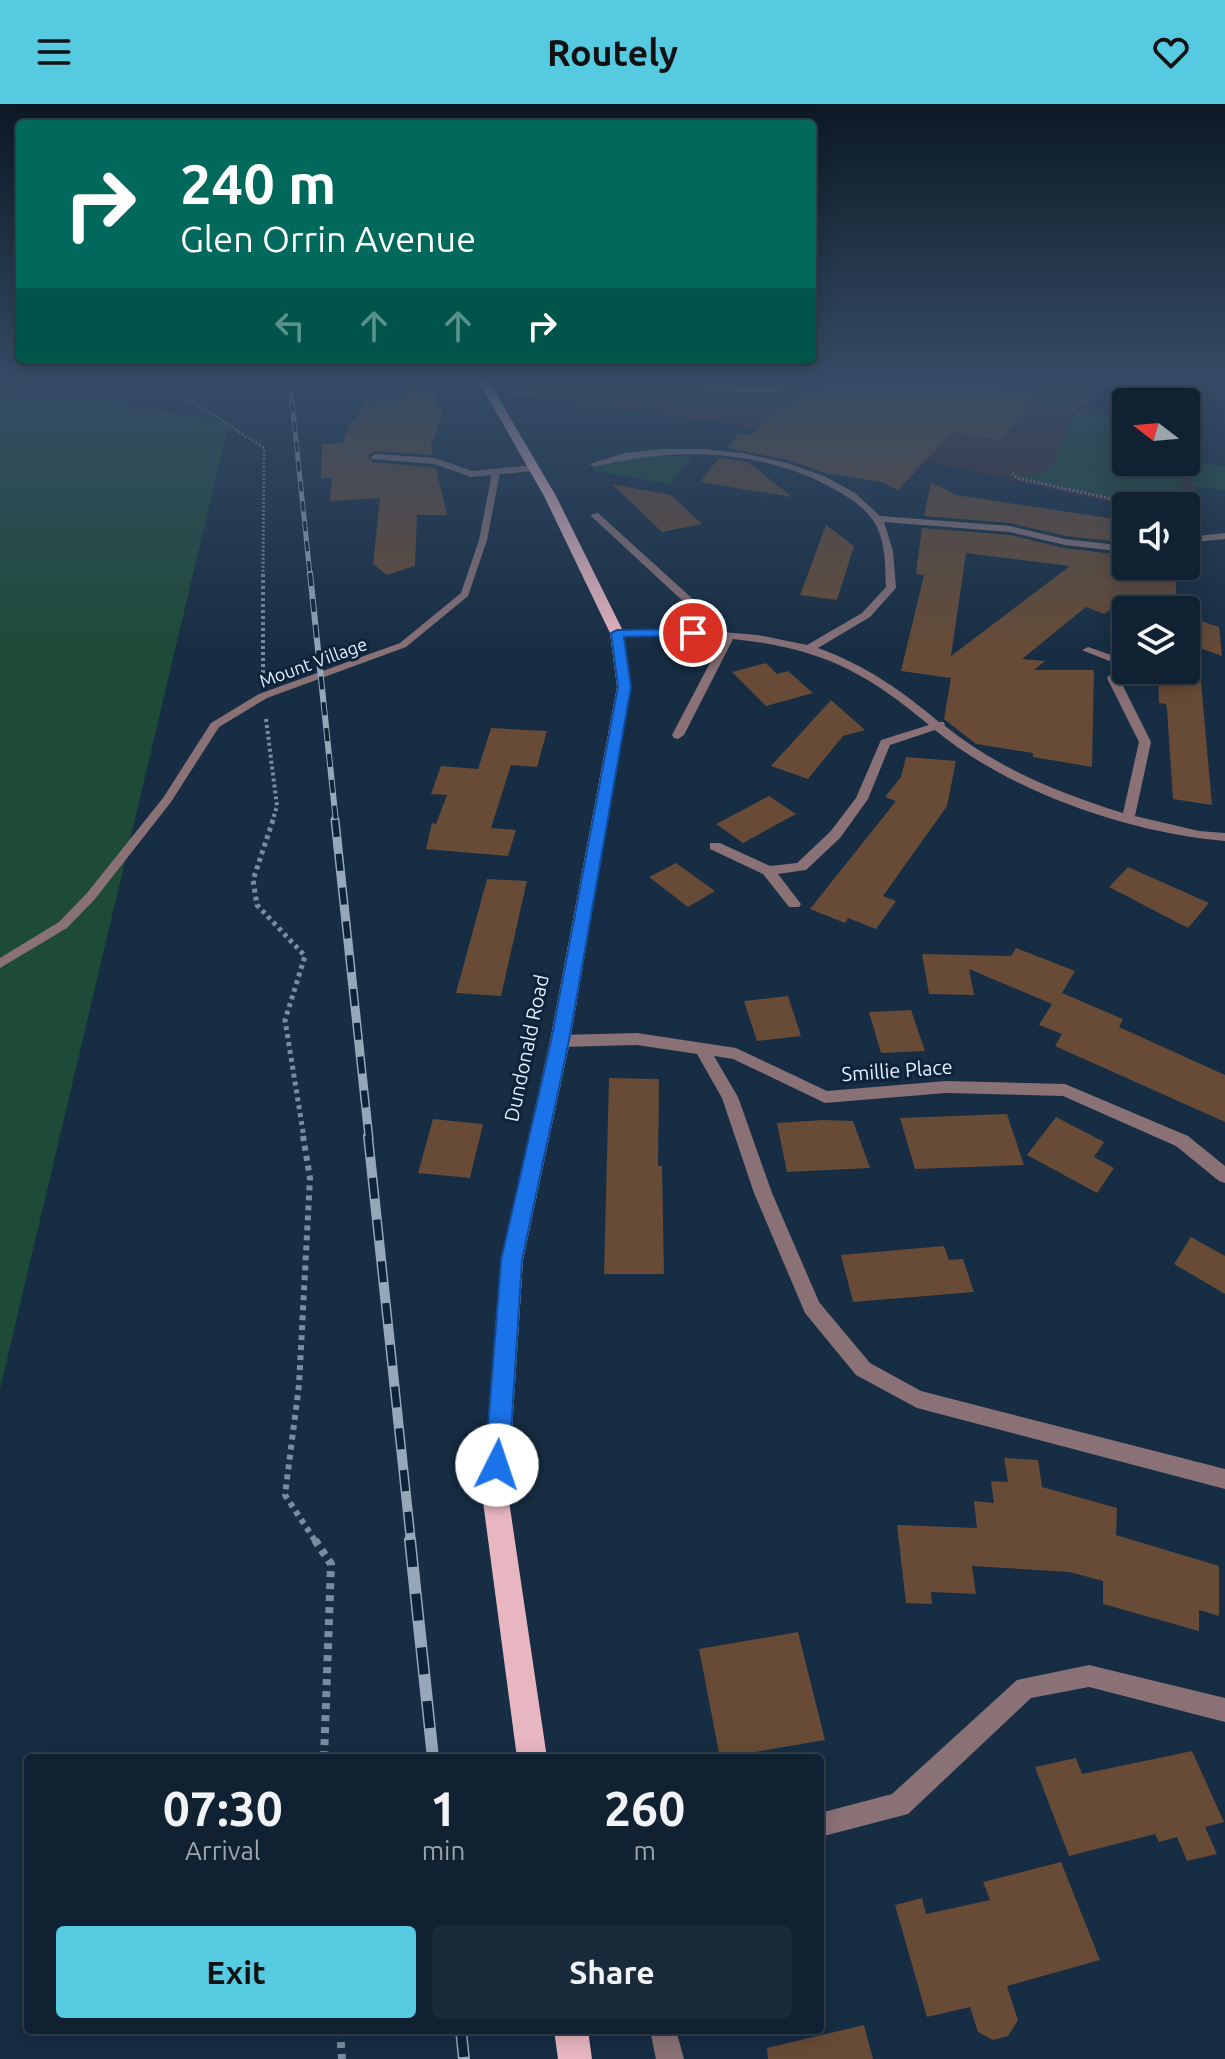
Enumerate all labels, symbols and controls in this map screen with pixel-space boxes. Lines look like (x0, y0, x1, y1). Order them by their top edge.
icon: menu (32, 30, 76, 74)
icon: heart (1149, 30, 1193, 74)
text: Routely (547, 32, 678, 73)
icon: right (48, 152, 152, 256)
text: 240 m (180, 152, 336, 215)
text: Glen Orrin Avenue (180, 218, 476, 259)
icon: left (268, 304, 312, 348)
icon: ahead (352, 304, 396, 348)
icon: ahead (436, 304, 480, 348)
icon: right (520, 304, 564, 348)
north arrow (1112, 388, 1200, 476)
map controls (1112, 388, 1200, 684)
button: sound (1112, 492, 1200, 580)
button: layers (1112, 596, 1200, 684)
pin (659, 599, 727, 667)
icon: arrive (671, 611, 715, 655)
street label: Mount Village (256, 633, 370, 691)
street label: Dundonald Road (499, 972, 553, 1124)
street label: Smillie Place (841, 1055, 953, 1085)
position arrow (455, 1423, 539, 1507)
text: 07:30 (163, 1781, 283, 1835)
text: 1 (430, 1781, 457, 1835)
text: 260 (604, 1781, 685, 1835)
text: Arrival (185, 1836, 261, 1865)
text: min (422, 1836, 465, 1865)
text: m (633, 1836, 656, 1865)
button: Exit (56, 1926, 416, 2018)
button: Share (432, 1926, 792, 2018)

